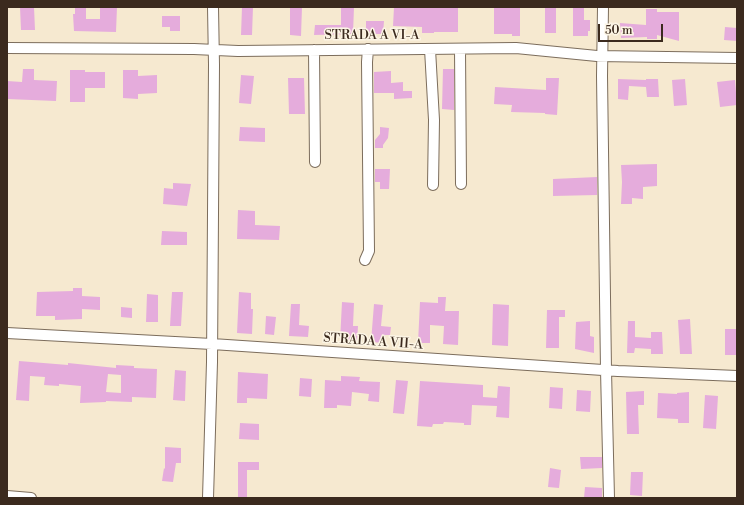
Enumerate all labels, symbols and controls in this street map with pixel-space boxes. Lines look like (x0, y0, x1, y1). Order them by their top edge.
scale bar (600, 16, 665, 42)
text: 50 m (605, 23, 633, 38)
street label: STRADA A VI-A (325, 28, 419, 44)
street label: STRADA A VII-A (323, 331, 423, 353)

